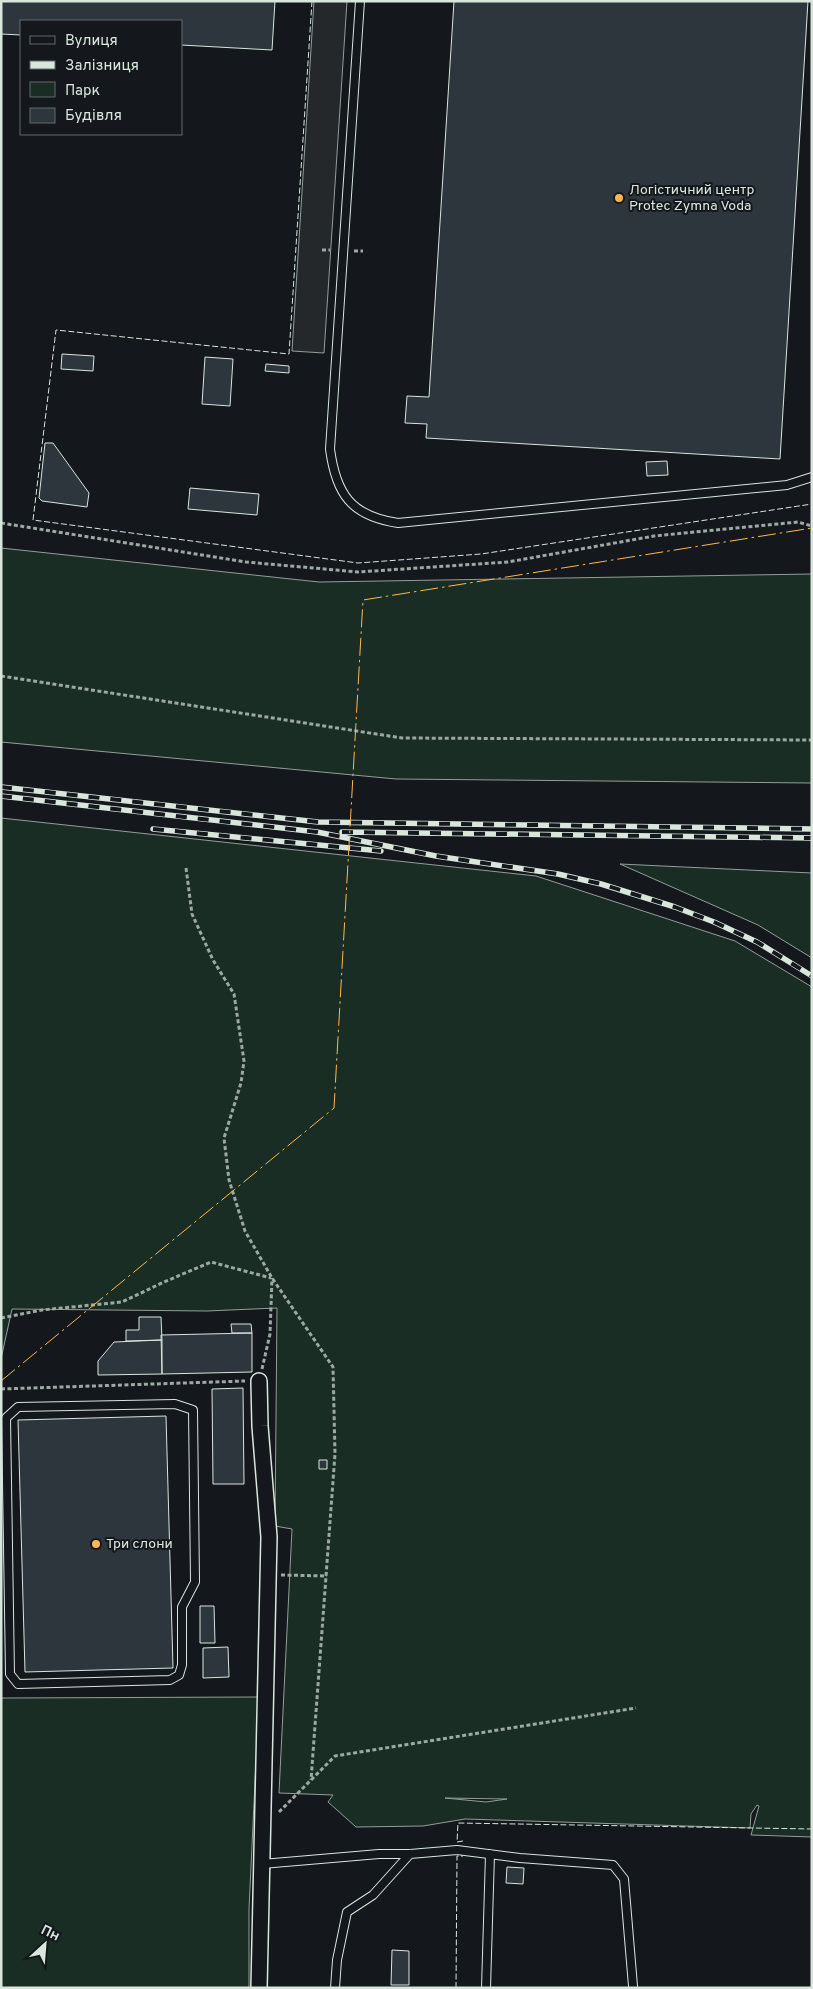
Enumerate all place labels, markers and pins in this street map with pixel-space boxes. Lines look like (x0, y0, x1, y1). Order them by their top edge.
place label: Логістичний центр Protec Zymna Voda (629, 182, 754, 215)
marker: Логістичний центр Protec Zymna Voda (613, 192, 625, 204)
place label: Три слони (106, 1536, 173, 1553)
marker: Три слони (90, 1538, 102, 1550)

